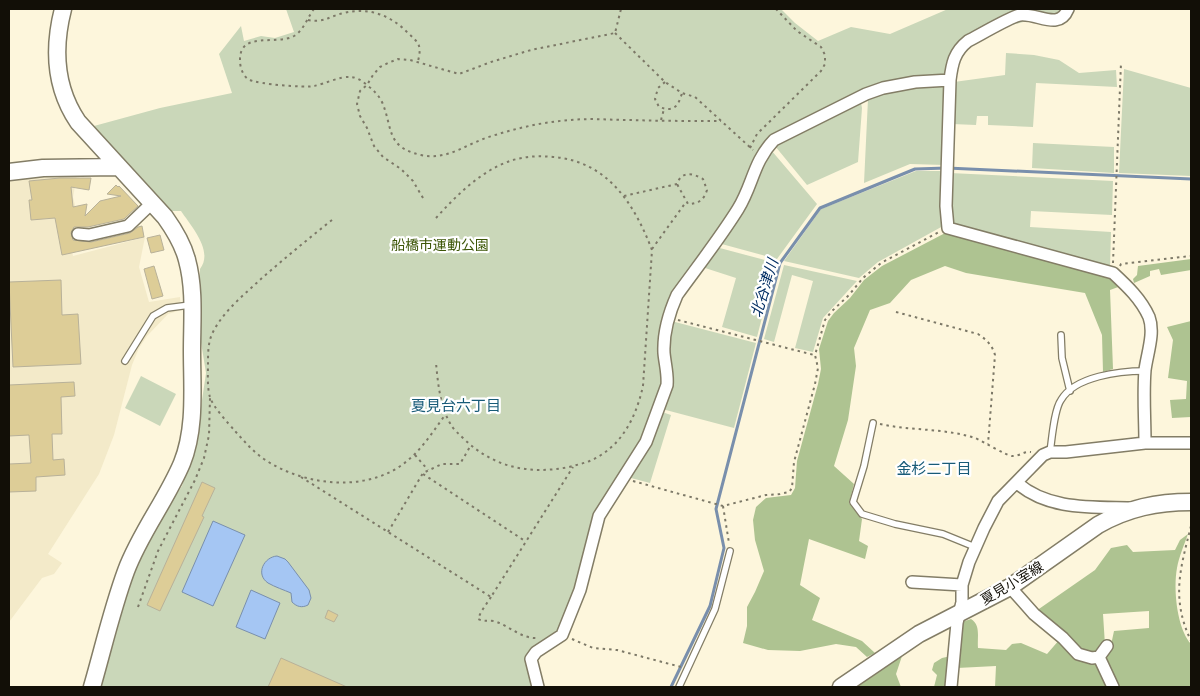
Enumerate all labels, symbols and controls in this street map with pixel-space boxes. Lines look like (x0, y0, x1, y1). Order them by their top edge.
park label: 船橋市運動公園 (391, 236, 489, 254)
water label: 北谷津川 (746, 255, 782, 319)
district label: 夏見台六丁目 (411, 396, 501, 415)
district label: 金杉二丁目 (896, 459, 972, 478)
street label: 夏見小室線 (977, 557, 1047, 609)

